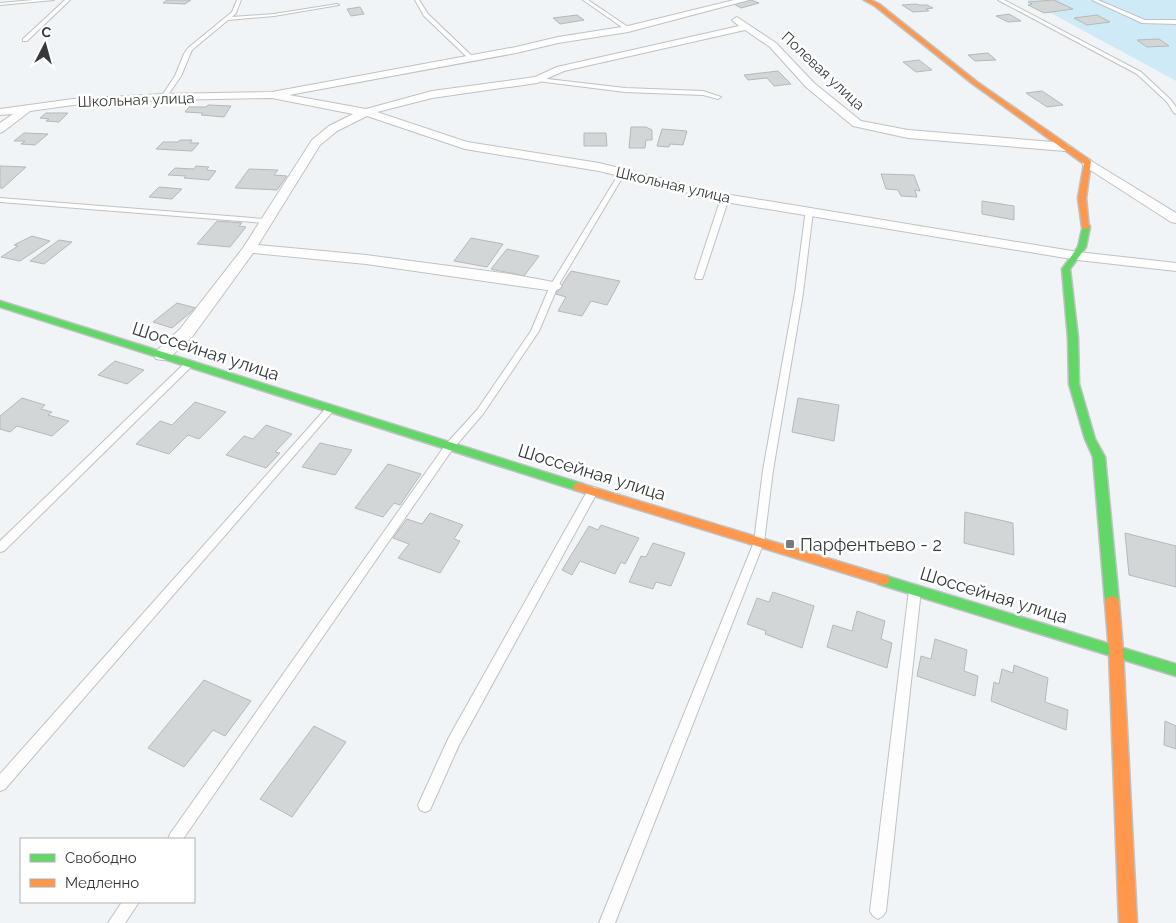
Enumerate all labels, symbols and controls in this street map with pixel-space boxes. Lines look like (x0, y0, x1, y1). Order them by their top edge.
north arrow (20, 20, 70, 70)
text: С (41, 24, 52, 41)
street label: Полевая улица (778, 28, 868, 114)
street label: Школьная улица (77, 89, 195, 111)
street label: Школьная улица (614, 163, 732, 207)
street label: Шоссейная улица (130, 317, 282, 385)
street label: Шоссейная улица (516, 440, 668, 504)
place label: Парфентьево - 2 (800, 534, 942, 555)
marker: Парфентьево - 2 (784, 538, 796, 550)
street label: Шоссейная улица (918, 563, 1070, 627)
legend (20, 838, 195, 903)
text: Свободно (65, 849, 137, 867)
text: Медленно (65, 874, 139, 892)

